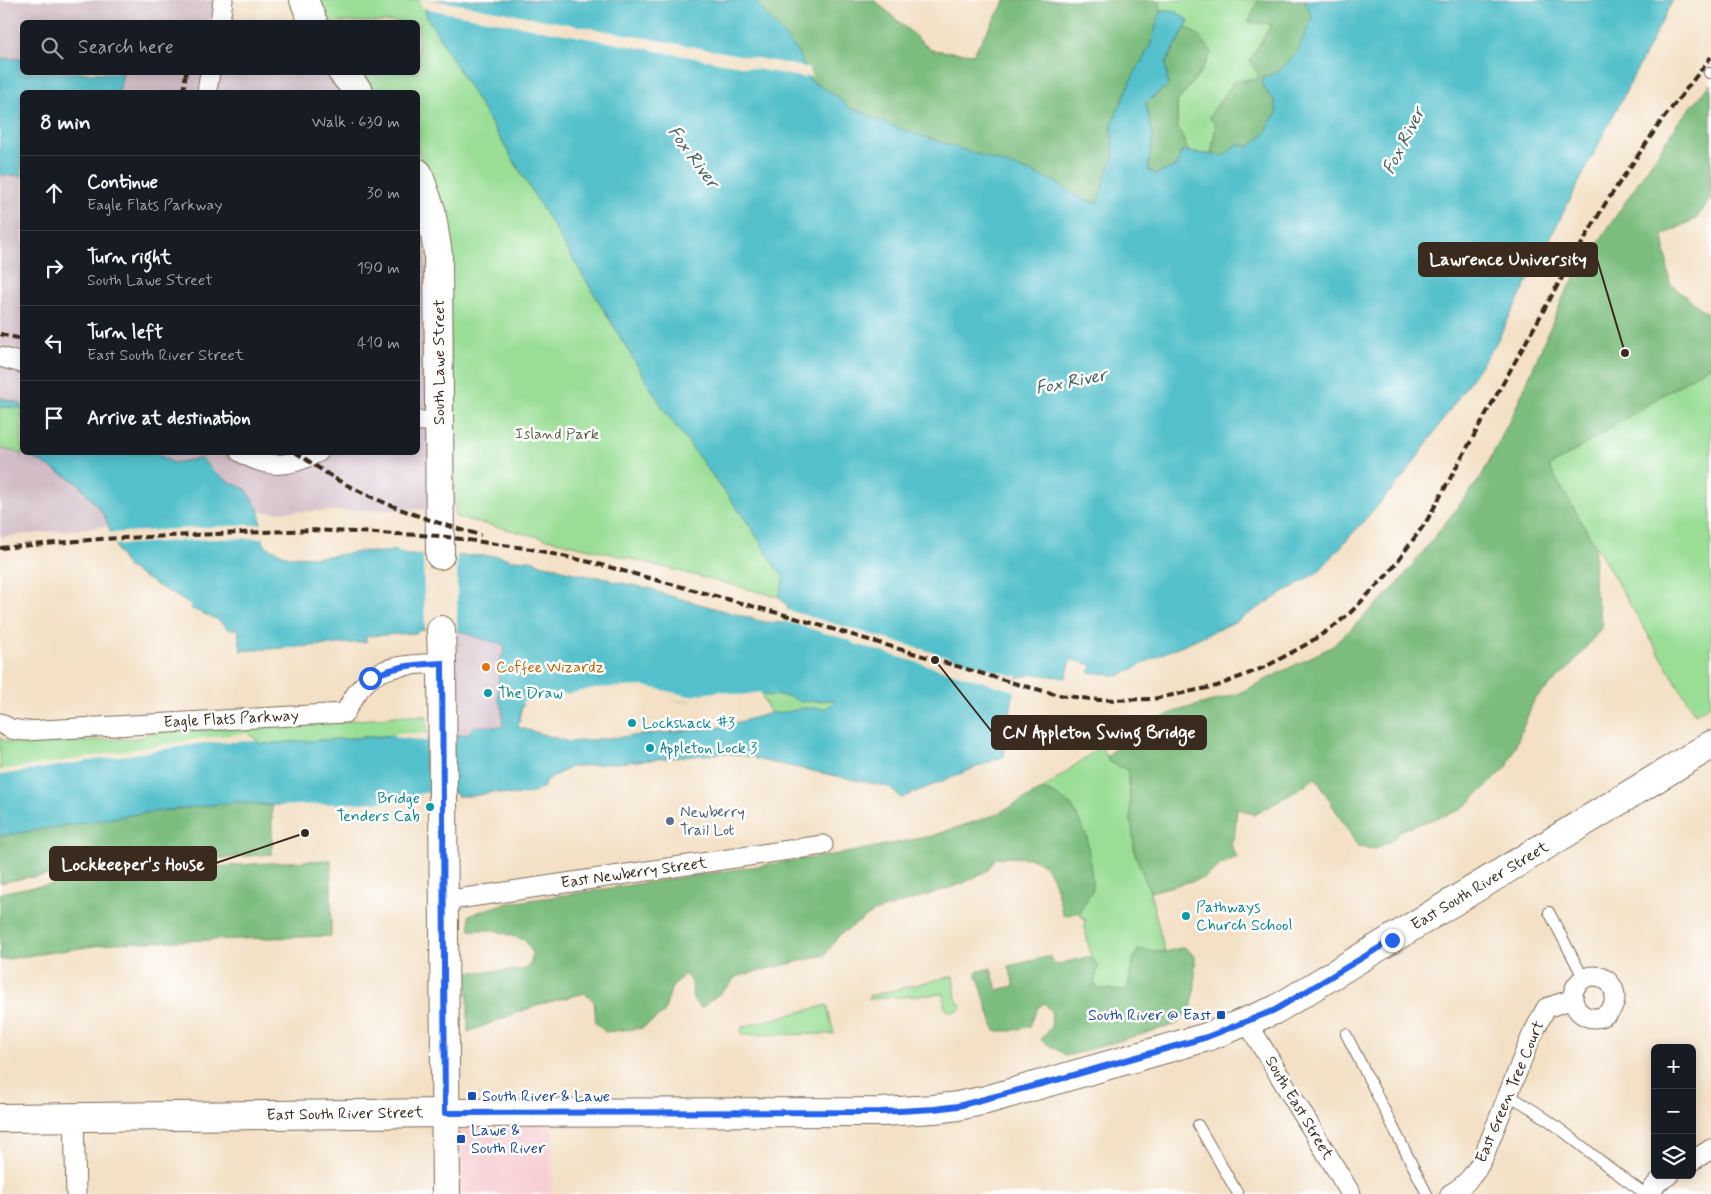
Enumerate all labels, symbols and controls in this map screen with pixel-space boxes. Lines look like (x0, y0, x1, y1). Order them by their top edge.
search box (20, 20, 420, 75)
icon: search (38, 34, 66, 62)
text: Search here (78, 35, 174, 60)
water label: Fox River (1377, 101, 1432, 178)
text: 8 min (40, 109, 91, 137)
text: Walk · 630 m (311, 112, 400, 133)
water label: Fox River (662, 121, 725, 195)
text: Continue (87, 170, 158, 195)
icon: ahead (40, 179, 68, 207)
text: 30 m (367, 183, 400, 204)
text: Eagle Flats Parkway (87, 195, 222, 216)
callout: Lawrence University (1419, 243, 1597, 276)
text: Turn right (87, 245, 171, 270)
text: Lawrence University (1429, 248, 1587, 272)
icon: right (40, 254, 68, 282)
text: 190 m (357, 258, 400, 279)
text: South Lawe Street (87, 270, 213, 291)
street label: South Lawe Street (429, 299, 450, 425)
text: Turn left (87, 320, 163, 345)
icon: left (40, 329, 68, 357)
text: 410 m (357, 333, 400, 354)
text: East South River Street (87, 345, 244, 366)
water label: Fox River (1033, 363, 1111, 401)
icon: arrive (40, 404, 68, 432)
text: Arrive at destination (87, 406, 251, 431)
park label: Island Park (515, 424, 599, 445)
place label: Coffee Wizardz (496, 657, 605, 678)
marker: Coffee Wizardz (480, 661, 492, 673)
route start (359, 667, 382, 690)
place label: The Draw (498, 683, 563, 704)
marker: The Draw (482, 687, 494, 699)
street label: Eagle Flats Parkway (163, 705, 299, 733)
place label: Lockshack #3 (642, 713, 735, 734)
callout: CN Appleton Swing Bridge (992, 716, 1206, 749)
marker: Lockshack #3 (626, 717, 638, 729)
text: CN Appleton Swing Bridge (1002, 721, 1196, 747)
place label: Appleton Lock 3 (660, 738, 757, 760)
marker: Appleton Lock 3 (644, 742, 656, 754)
place label: Bridge Tenders Cab (337, 788, 420, 827)
marker: Bridge Tenders Cab (424, 801, 436, 813)
place label: Newberry Trail Lot (680, 802, 745, 841)
marker: Newberry Trail Lot (664, 815, 676, 827)
street label: East South River Street (1407, 836, 1553, 935)
callout: Lockkeeper's House (50, 847, 216, 880)
street label: East Newberry Street (560, 852, 709, 894)
text: Lockkeeper's House (61, 853, 205, 877)
place label: Pathways Church School (1196, 897, 1292, 936)
marker: Pathways Church School (1180, 910, 1192, 922)
route end (1381, 929, 1404, 952)
place label: South River @ East (1088, 1005, 1211, 1026)
marker: South River @ East (1215, 1009, 1227, 1021)
street label: East Green Tree Court (1471, 1017, 1550, 1166)
map controls (1651, 1044, 1696, 1179)
button: + (1651, 1044, 1696, 1089)
street label: South East Street (1260, 1052, 1339, 1164)
place label: South River & Lawe (482, 1086, 610, 1107)
button: − (1651, 1089, 1696, 1134)
marker: South River & Lawe (466, 1090, 478, 1102)
street label: East South River Street (266, 1102, 424, 1126)
place label: Lawe & South River (471, 1120, 546, 1159)
marker: Lawe & South River (455, 1133, 467, 1145)
button: layers (1651, 1134, 1696, 1179)

